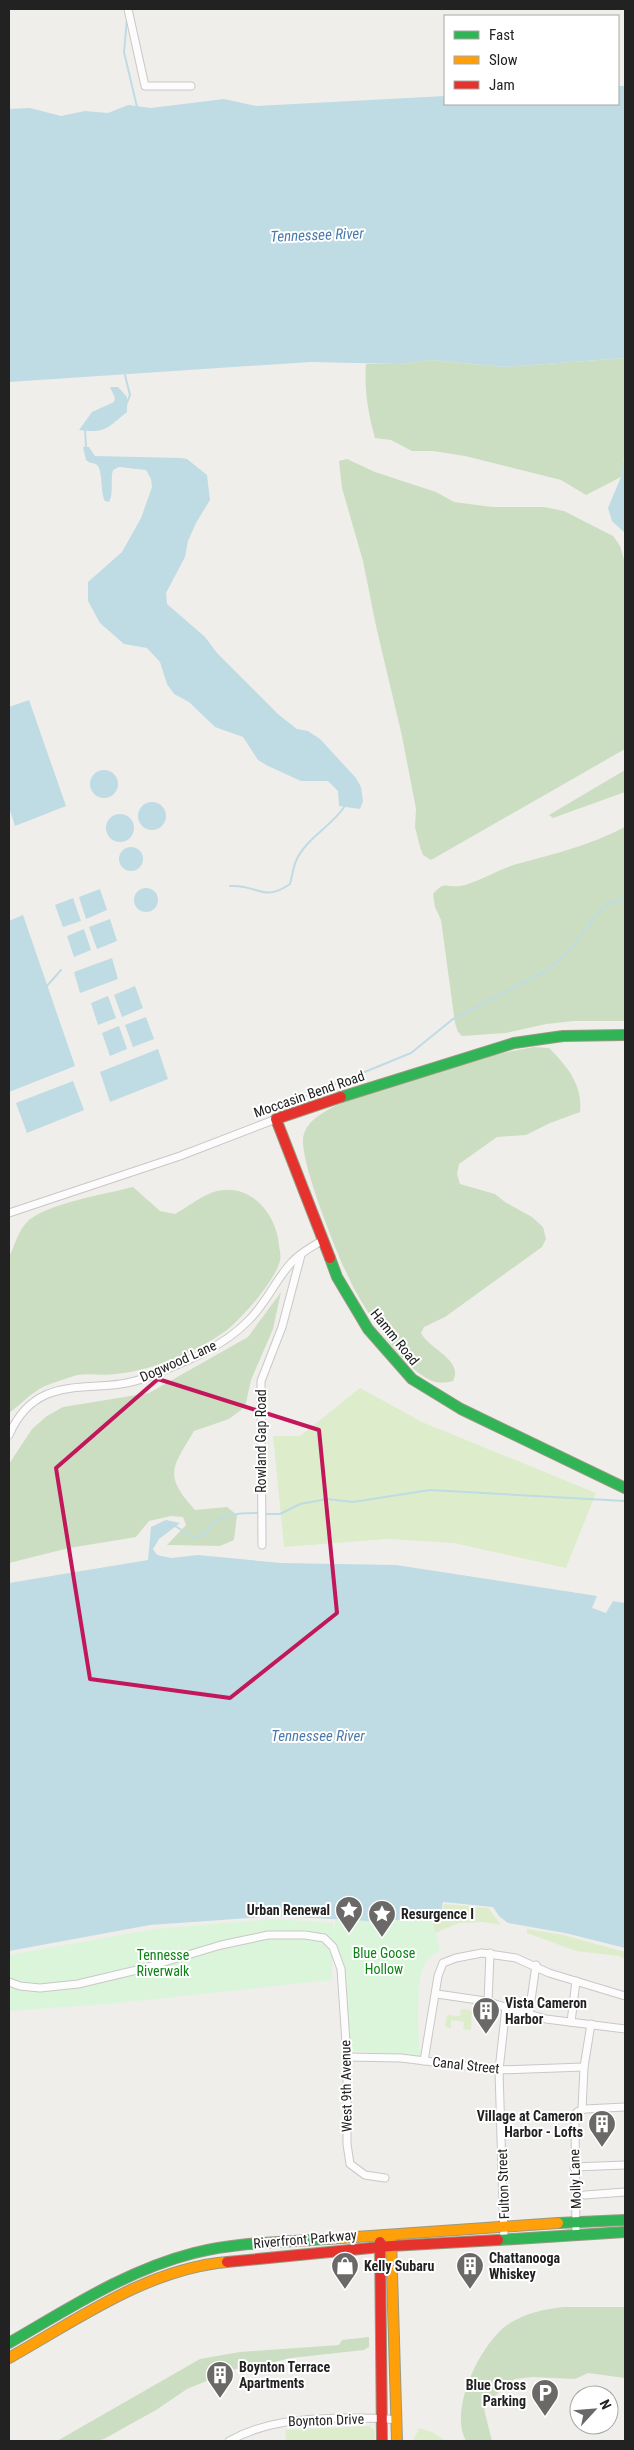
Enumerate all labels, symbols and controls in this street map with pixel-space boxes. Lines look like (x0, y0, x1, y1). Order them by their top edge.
legend (444, 15, 619, 105)
text: Fast (489, 26, 514, 44)
text: Slow (489, 51, 518, 69)
text: Jam (489, 76, 515, 94)
water label: Tennessee River (270, 224, 365, 246)
street label: Moccasin Bend Road (252, 1068, 366, 1120)
street label: Hamm Road (367, 1306, 423, 1368)
street label: Dogwood Lane (137, 1337, 219, 1385)
street label: Rowland Gap Road (253, 1389, 269, 1493)
water label: Tennessee River (271, 1727, 365, 1745)
place icon: Urban Renewal (334, 1895, 364, 1934)
place icon: Resurgence I (367, 1899, 397, 1938)
place label: Urban Renewal (247, 1902, 330, 1918)
place label: Resurgence I (401, 1906, 474, 1922)
park label: Blue Goose Hollow (353, 1945, 416, 1977)
park label: Tennesse Riverwalk (137, 1947, 190, 1979)
place label: Vista Cameron Harbor (505, 1995, 587, 2027)
building icon: Vista Cameron Harbor (471, 1996, 501, 2035)
street label: West 9th Avenue (337, 2039, 355, 2132)
street label: Canal Street (432, 2054, 500, 2076)
place label: Village at Cameron Harbor - Lofts (477, 2108, 583, 2140)
building icon: Village at Cameron Harbor - Lofts (587, 2109, 617, 2148)
street label: Molly Lane (566, 2148, 584, 2209)
street label: Fulton Street (494, 2149, 512, 2219)
street label: Riverfront Parkway (253, 2226, 358, 2251)
place label: Chattanooga Whiskey (489, 2250, 561, 2282)
shop icon: Kelly Subaru (330, 2251, 360, 2290)
building icon: Chattanooga Whiskey (455, 2251, 485, 2290)
place label: Kelly Subaru (364, 2258, 434, 2274)
place label: Boynton Terrace Apartments (239, 2359, 330, 2391)
building icon: Boynton Terrace Apartments (205, 2360, 235, 2399)
place label: Blue Cross Parking (466, 2377, 526, 2409)
parking icon: Blue Cross Parking (530, 2378, 560, 2417)
north arrow (569, 2385, 619, 2435)
text: N (597, 2397, 615, 2412)
street label: Boynton Drive (288, 2411, 365, 2429)

